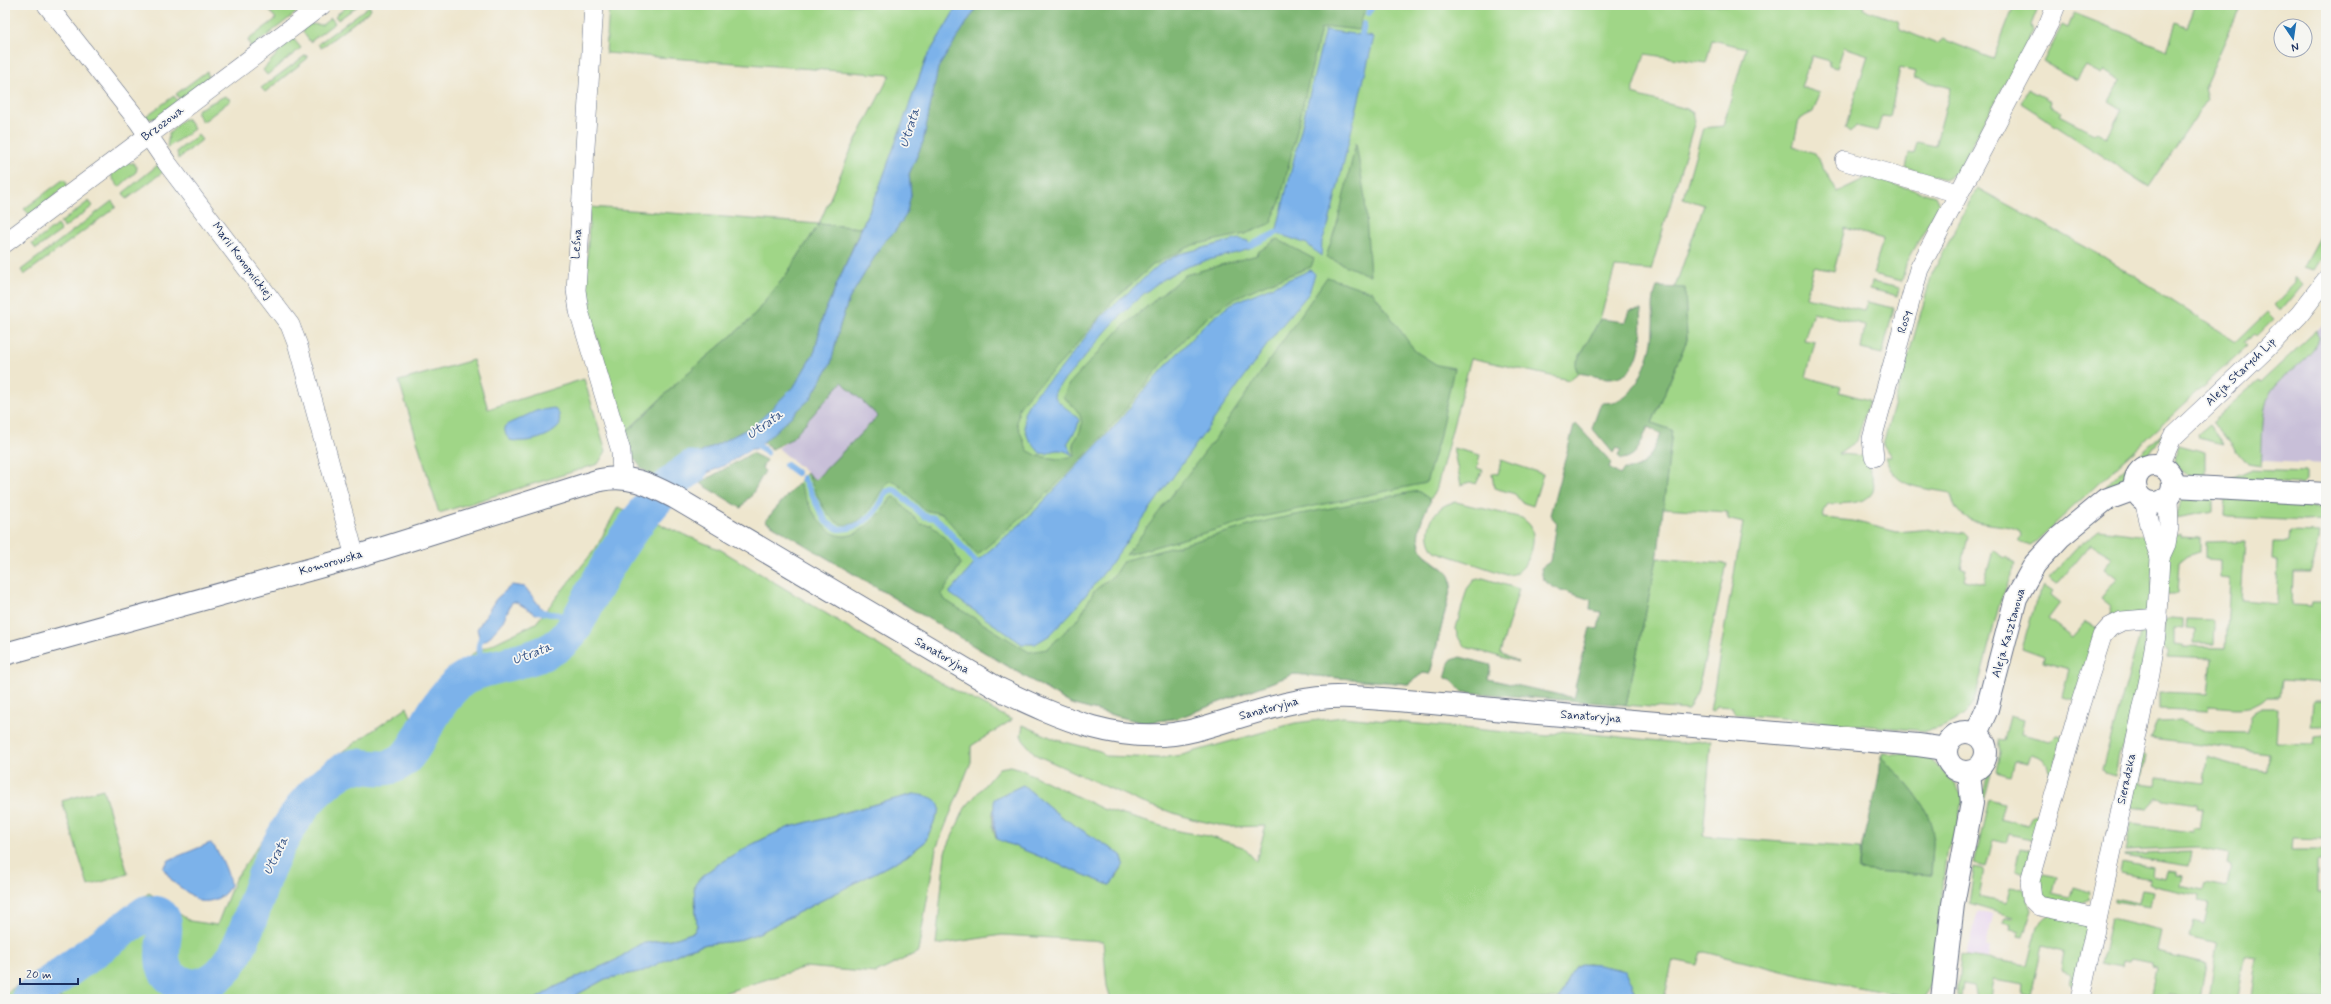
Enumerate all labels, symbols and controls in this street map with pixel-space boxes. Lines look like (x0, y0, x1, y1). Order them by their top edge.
north arrow (2273, 18, 2313, 58)
text: N (2290, 39, 2300, 54)
street label: Brzozowa (138, 102, 188, 145)
water label: Utrata (896, 105, 925, 150)
street label: Marii Konopnickiej (208, 219, 276, 303)
street label: Leśna (568, 228, 586, 260)
street label: Rosy (1894, 309, 1916, 335)
street label: Aleja Starych Lip (2202, 334, 2280, 410)
water label: Utrata (743, 406, 787, 444)
street label: Komorowska (297, 546, 365, 580)
street label: Aleja Kasztanowa (1989, 586, 2029, 680)
street label: Sanatoryjna (912, 634, 972, 678)
water label: Utrata (510, 638, 555, 669)
street label: Sanatoryjna (1237, 693, 1301, 725)
street label: Sanatoryjna (1560, 707, 1622, 727)
street label: Sieradzka (2114, 752, 2140, 806)
water label: Utrata (259, 833, 293, 878)
scale bar (20, 960, 78, 986)
text: 20 m (26, 967, 52, 983)

